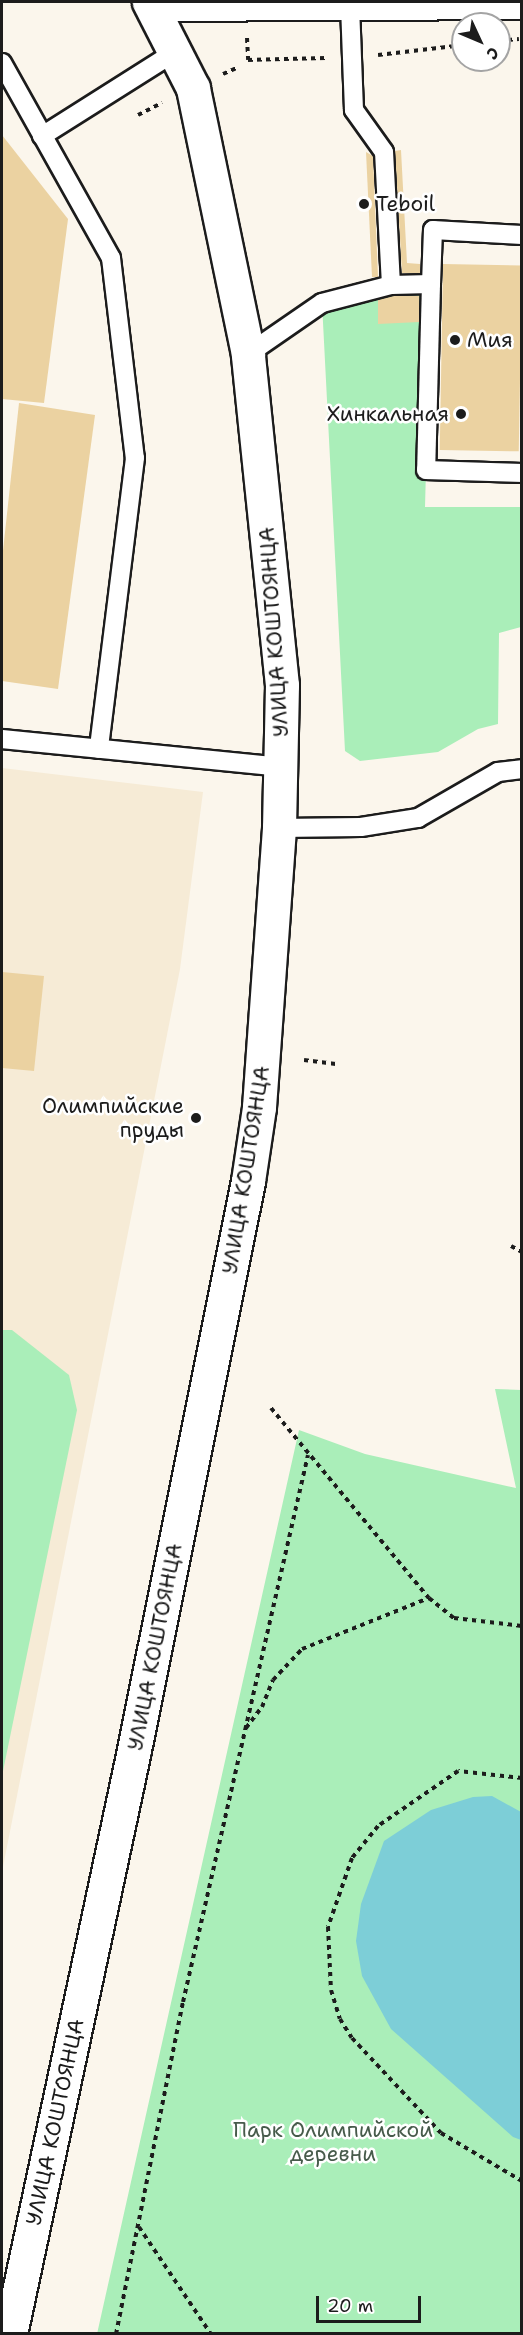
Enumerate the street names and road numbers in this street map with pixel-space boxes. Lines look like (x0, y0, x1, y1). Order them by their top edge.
street label: УЛИЦА КОШТОЯНЦА (254, 526, 294, 738)
street label: УЛИЦА КОШТОЯНЦА (217, 1064, 275, 1276)
street label: УЛИЦА КОШТОЯНЦА (123, 1541, 187, 1753)
street label: УЛИЦА КОШТОЯНЦА (21, 2016, 89, 2228)

